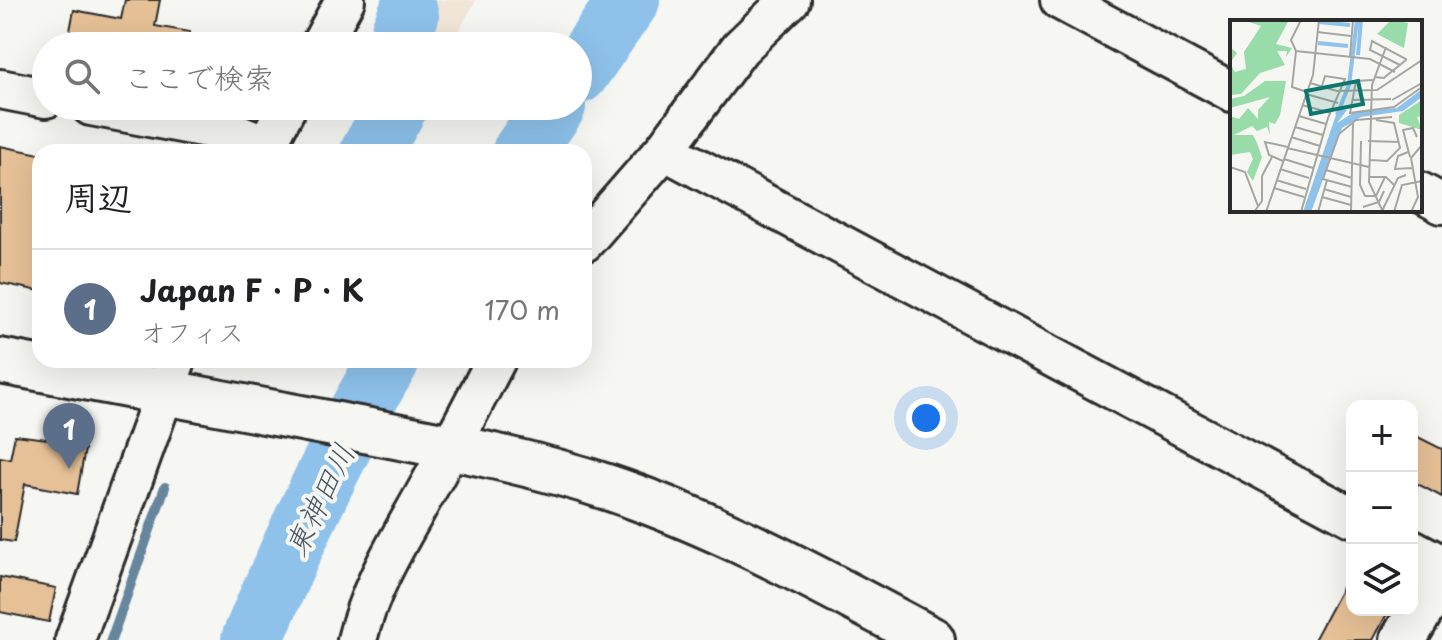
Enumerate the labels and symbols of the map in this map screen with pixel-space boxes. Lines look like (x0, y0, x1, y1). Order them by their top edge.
inset map (1230, 20, 1422, 212)
your location (906, 398, 946, 438)
pin: 1 (43, 403, 95, 469)
water label: 東神田川 (271, 435, 365, 563)

